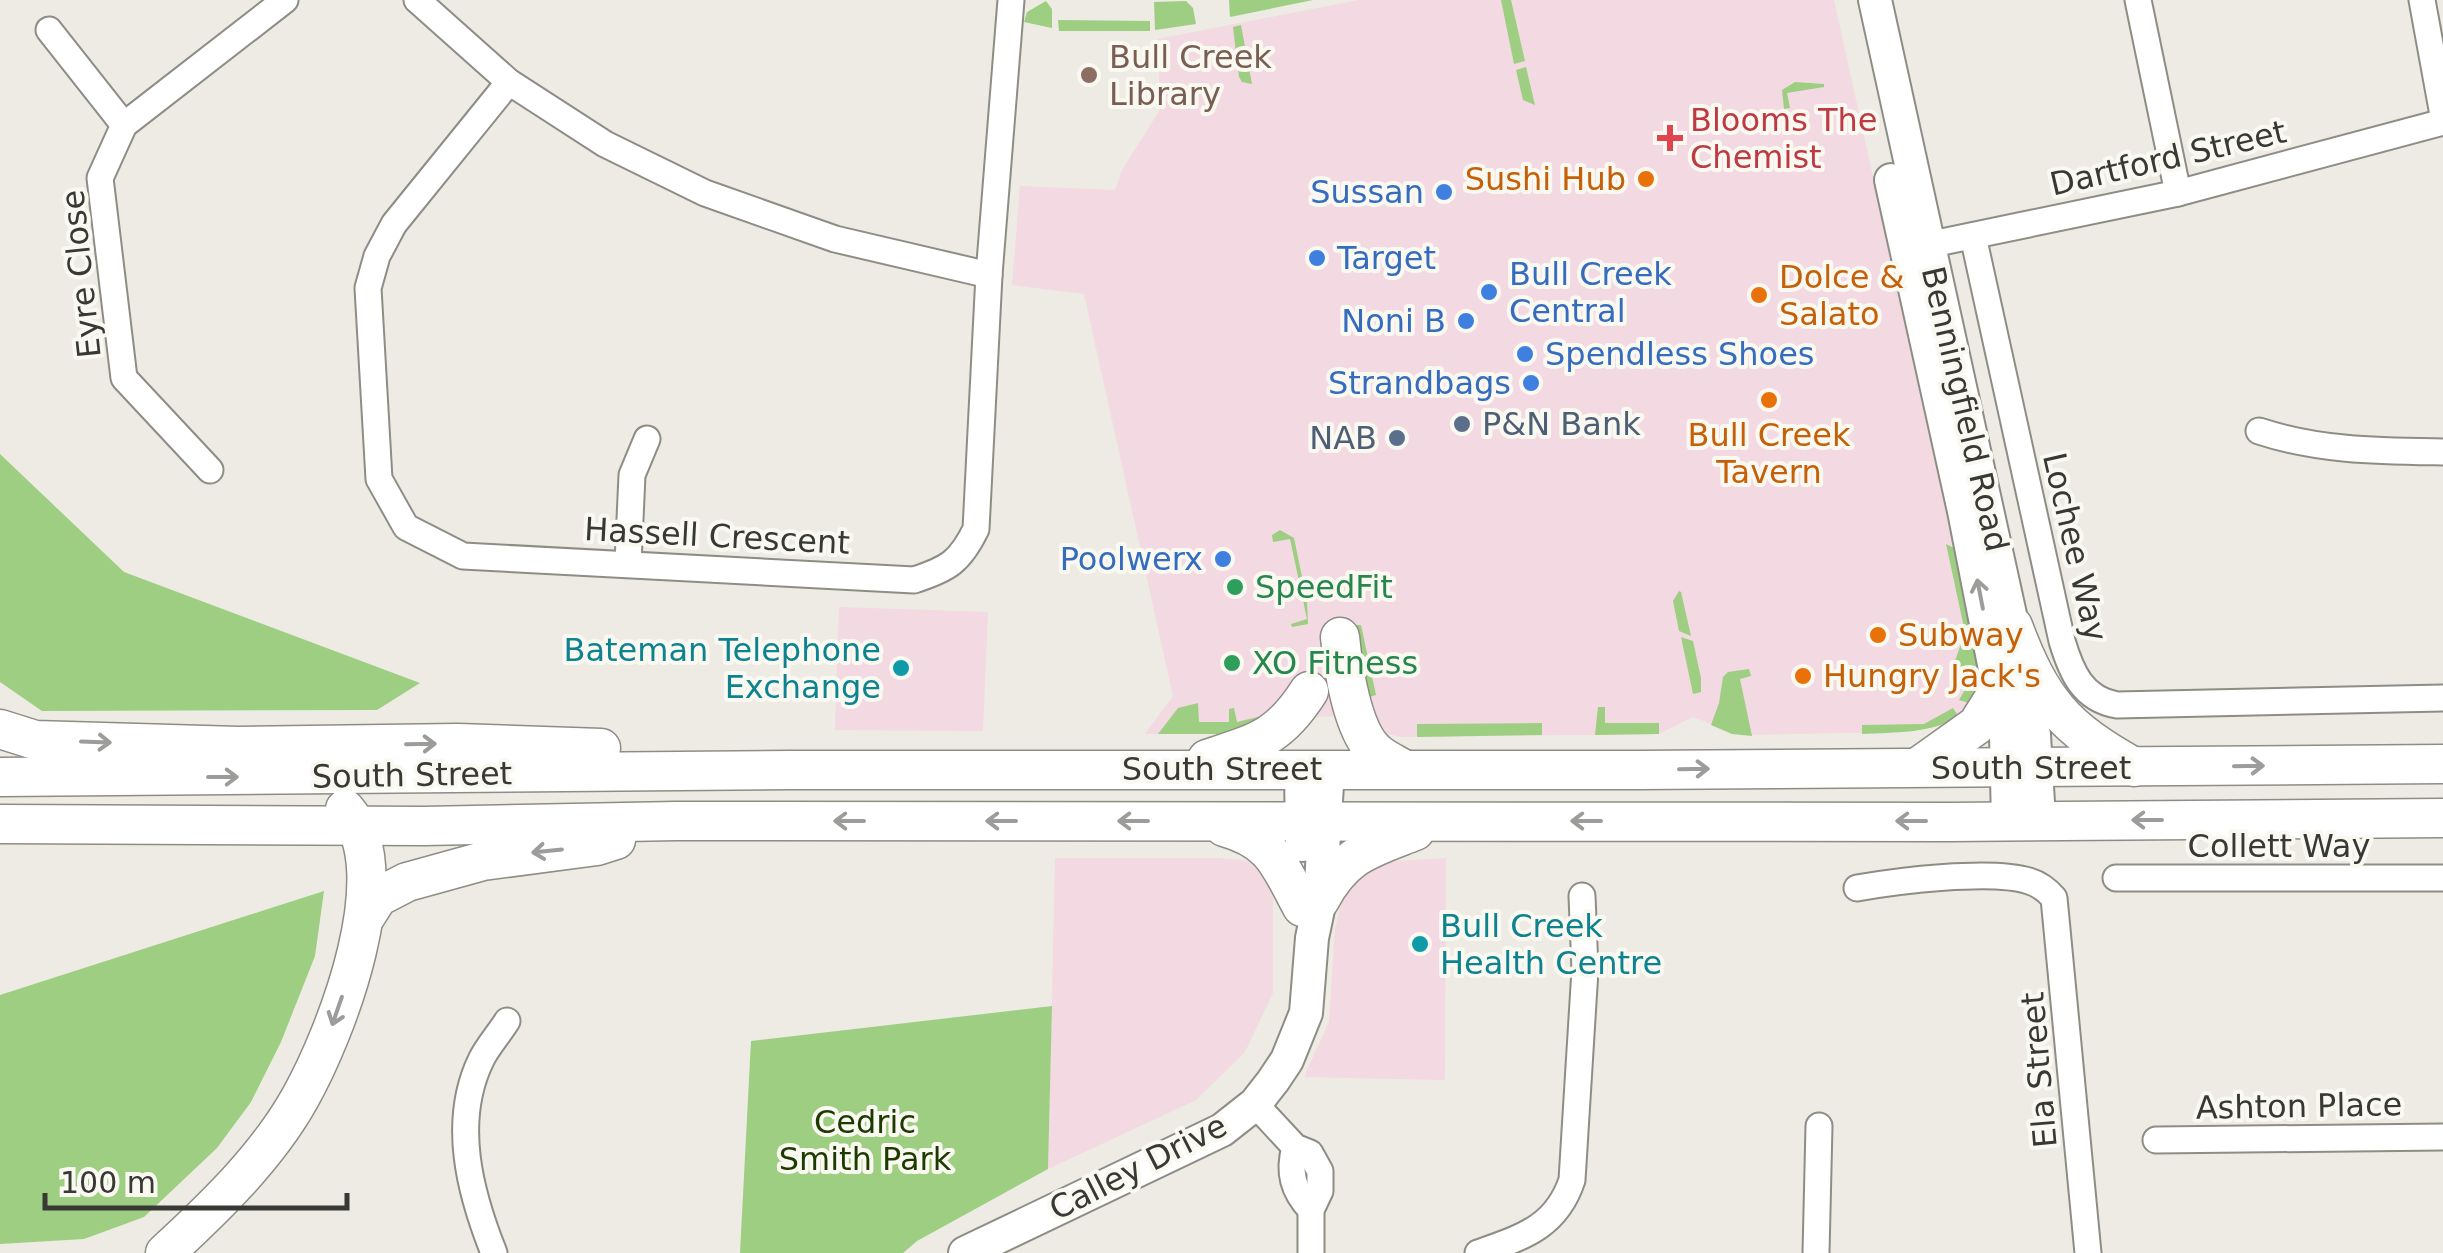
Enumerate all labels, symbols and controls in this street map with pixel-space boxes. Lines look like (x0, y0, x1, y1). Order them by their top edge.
place label: Bull Creek Library (1109, 38, 1272, 113)
marker: Bull Creek Library (1078, 64, 1100, 86)
place label: Blooms The Chemist (1690, 101, 1878, 176)
street label: Dartford Street (2046, 112, 2290, 204)
marker: Blooms The Chemist (1659, 127, 1681, 149)
place label: Sushi Hub (1465, 160, 1626, 198)
marker: Sushi Hub (1635, 168, 1657, 190)
place label: Sussan (1310, 173, 1424, 211)
marker: Sussan (1433, 181, 1455, 203)
street label: Eyre Close (53, 188, 109, 360)
place label: Target (1336, 239, 1436, 277)
marker: Target (1306, 247, 1328, 269)
place label: Bull Creek Central (1509, 255, 1672, 330)
place label: Dolce & Salato (1779, 258, 1905, 333)
street label: Benningfield Road (1914, 263, 2016, 555)
marker: Bull Creek Central (1478, 281, 1500, 303)
marker: Dolce & Salato (1748, 284, 1770, 306)
place label: Noni B (1341, 302, 1446, 340)
marker: Noni B (1455, 310, 1477, 332)
place label: Spendless Shoes (1545, 335, 1815, 373)
marker: Spendless Shoes (1514, 343, 1536, 365)
place label: Strandbags (1328, 364, 1511, 402)
marker: Strandbags (1520, 372, 1542, 394)
marker: Bull Creek Tavern (1758, 389, 1780, 411)
place label: P&N Bank (1482, 405, 1641, 443)
marker: P&N Bank (1451, 413, 1473, 435)
place label: Bull Creek Tavern (1688, 416, 1851, 491)
place label: NAB (1309, 419, 1377, 457)
marker: NAB (1386, 427, 1408, 449)
street label: Lochee Way (2035, 449, 2115, 645)
street label: Hassell Crescent (583, 510, 851, 562)
place label: Poolwerx (1060, 540, 1203, 578)
marker: Poolwerx (1212, 548, 1234, 570)
place label: SpeedFit (1255, 568, 1393, 606)
marker: SpeedFit (1224, 576, 1246, 598)
one-way arrow (1970, 578, 1989, 611)
place label: Subway (1898, 616, 2024, 654)
marker: Subway (1867, 624, 1889, 646)
place label: Bateman Telephone Exchange (563, 631, 881, 706)
place label: XO Fitness (1252, 644, 1418, 682)
marker: XO Fitness (1221, 652, 1243, 674)
marker: Bateman Telephone Exchange (890, 657, 912, 679)
place label: Hungry Jack's (1823, 657, 2041, 695)
marker: Hungry Jack's (1792, 665, 1814, 687)
one-way arrow (79, 732, 111, 751)
one-way arrow (404, 734, 436, 753)
street label: South Street (1931, 749, 2131, 787)
street label: South Street (1122, 750, 1322, 788)
street label: South Street (311, 754, 513, 796)
one-way arrow (2233, 757, 2265, 776)
one-way arrow (1678, 759, 1710, 778)
one-way arrow (206, 768, 238, 786)
one-way arrow (2131, 810, 2164, 830)
one-way arrow (833, 812, 866, 830)
one-way arrow (986, 812, 1018, 830)
one-way arrow (1117, 812, 1150, 830)
one-way arrow (1570, 812, 1602, 830)
one-way arrow (1895, 812, 1928, 830)
street label: Collett Way (2188, 827, 2370, 865)
one-way arrow (532, 842, 564, 861)
place label: Bull Creek Health Centre (1440, 907, 1662, 982)
marker: Bull Creek Health Centre (1409, 933, 1431, 955)
street label: Ela Street (2013, 991, 2065, 1149)
one-way arrow (327, 995, 345, 1026)
street label: Ashton Place (2195, 1085, 2403, 1127)
park label: Cedric Smith Park (779, 1103, 952, 1178)
street label: Calley Drive (1043, 1106, 1233, 1228)
scale bar (45, 1148, 348, 1210)
text: 100 m (60, 1165, 156, 1200)

